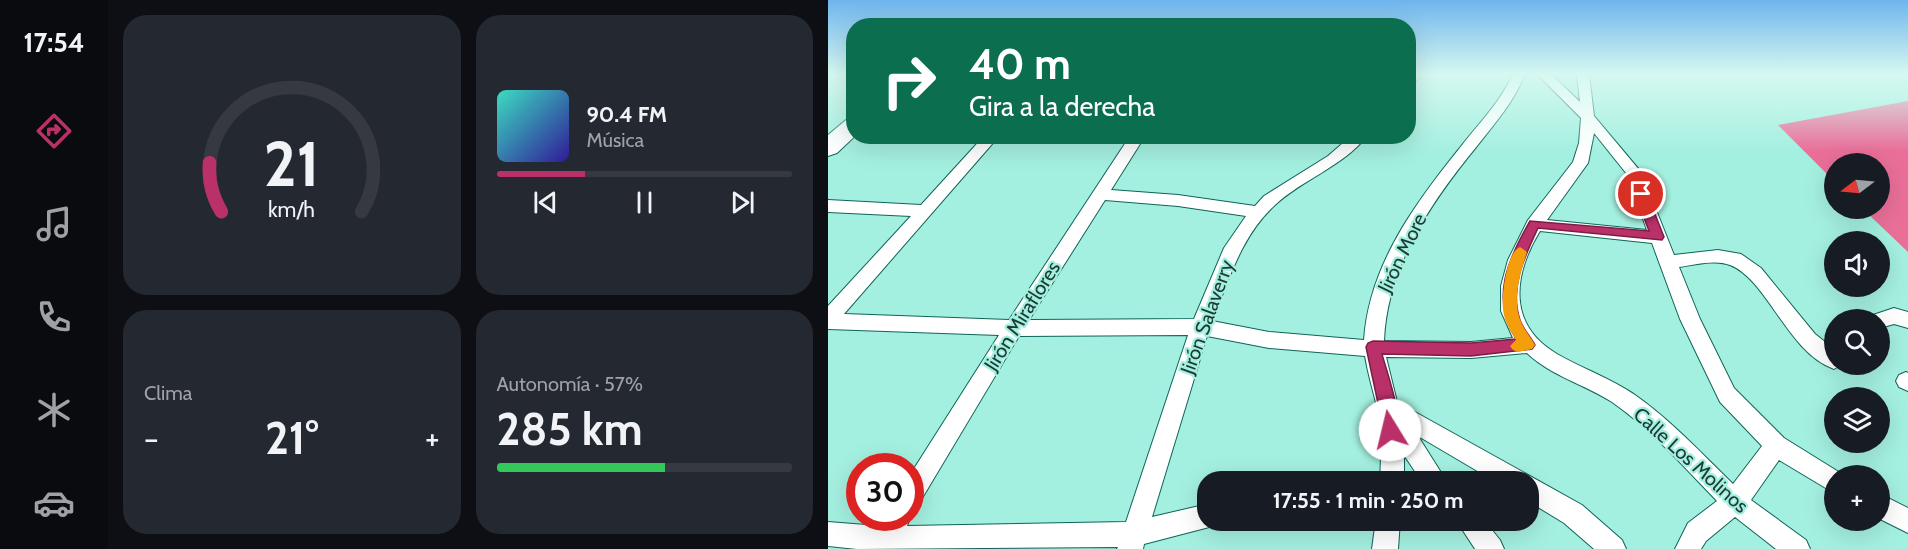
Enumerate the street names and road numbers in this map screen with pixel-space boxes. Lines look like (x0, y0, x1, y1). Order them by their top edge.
street label: Jirón More (1372, 209, 1431, 297)
street label: Jirón Miraflores (978, 257, 1065, 376)
street label: Jirón Salaverry (1175, 257, 1239, 378)
street label: Calle Los Molinos (1629, 402, 1753, 518)

